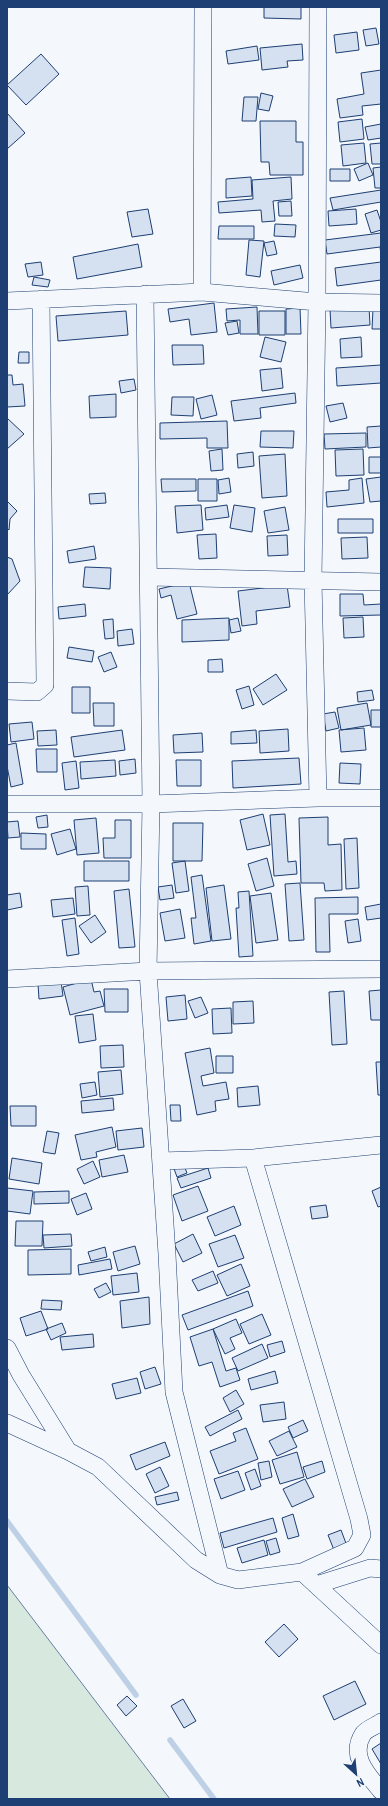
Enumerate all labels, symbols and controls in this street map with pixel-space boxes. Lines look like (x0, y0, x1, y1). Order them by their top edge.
north arrow (336, 1754, 376, 1794)
text: N (354, 1775, 367, 1791)

